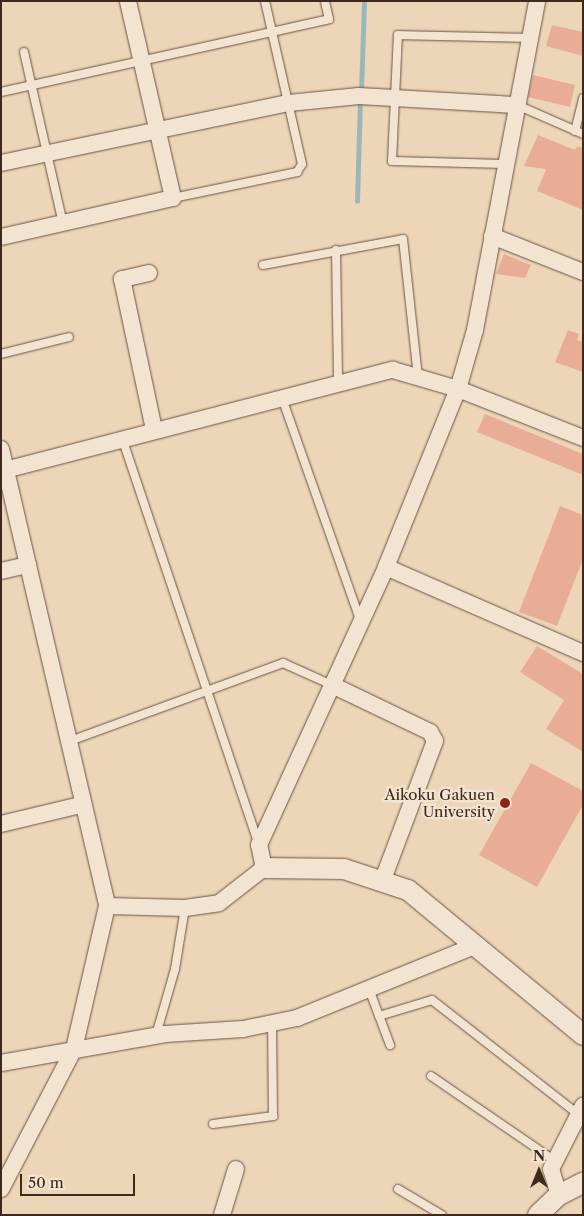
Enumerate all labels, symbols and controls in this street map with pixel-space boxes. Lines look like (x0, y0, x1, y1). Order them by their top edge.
place label: Aikoku Gakuen University (384, 785, 495, 820)
marker: Aikoku Gakuen University (499, 797, 511, 809)
north arrow (514, 1146, 564, 1196)
text: N (533, 1147, 545, 1165)
scale bar (22, 1164, 138, 1196)
text: 50 m (28, 1173, 64, 1192)

